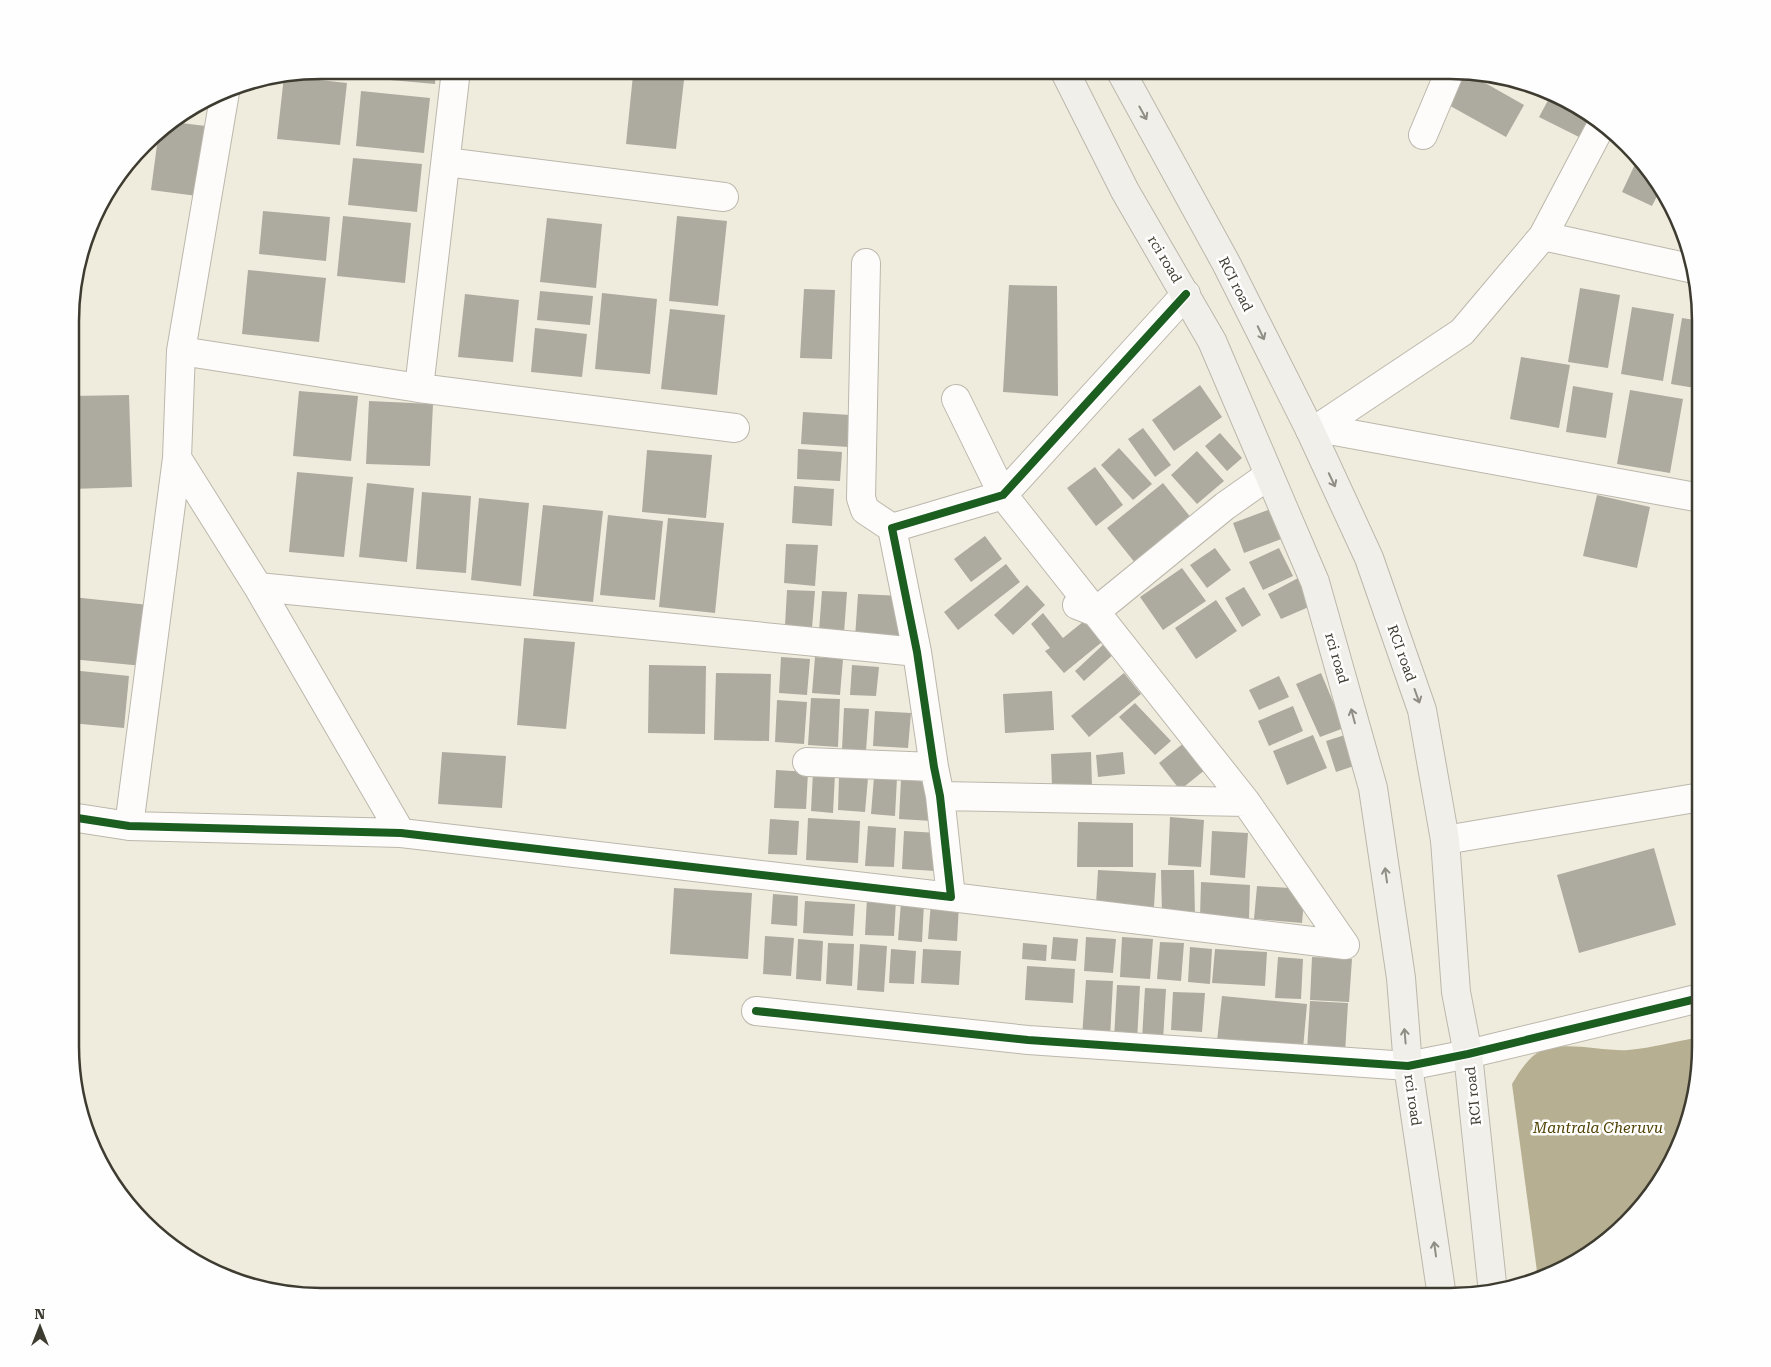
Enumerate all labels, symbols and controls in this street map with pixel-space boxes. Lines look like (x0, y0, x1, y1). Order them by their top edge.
one-way arrow (1139, 105, 1149, 120)
street label: rci road (1145, 233, 1185, 285)
street label: RCI road (1215, 254, 1257, 314)
one-way arrow (1256, 326, 1266, 341)
one-way arrow (1328, 472, 1338, 487)
street label: RCI road (1384, 623, 1420, 683)
street label: rci road (1322, 631, 1352, 685)
one-way arrow (1413, 688, 1422, 703)
one-way arrow (1348, 708, 1358, 724)
one-way arrow (1380, 867, 1390, 883)
one-way arrow (1401, 1028, 1410, 1044)
street label: RCI road (1462, 1066, 1484, 1126)
street label: rci road (1401, 1073, 1425, 1127)
water label: Mantrala Cheruvu (1532, 1119, 1663, 1137)
one-way arrow (1430, 1241, 1440, 1257)
north arrow (15, 1302, 65, 1352)
text: N (35, 1306, 46, 1322)

